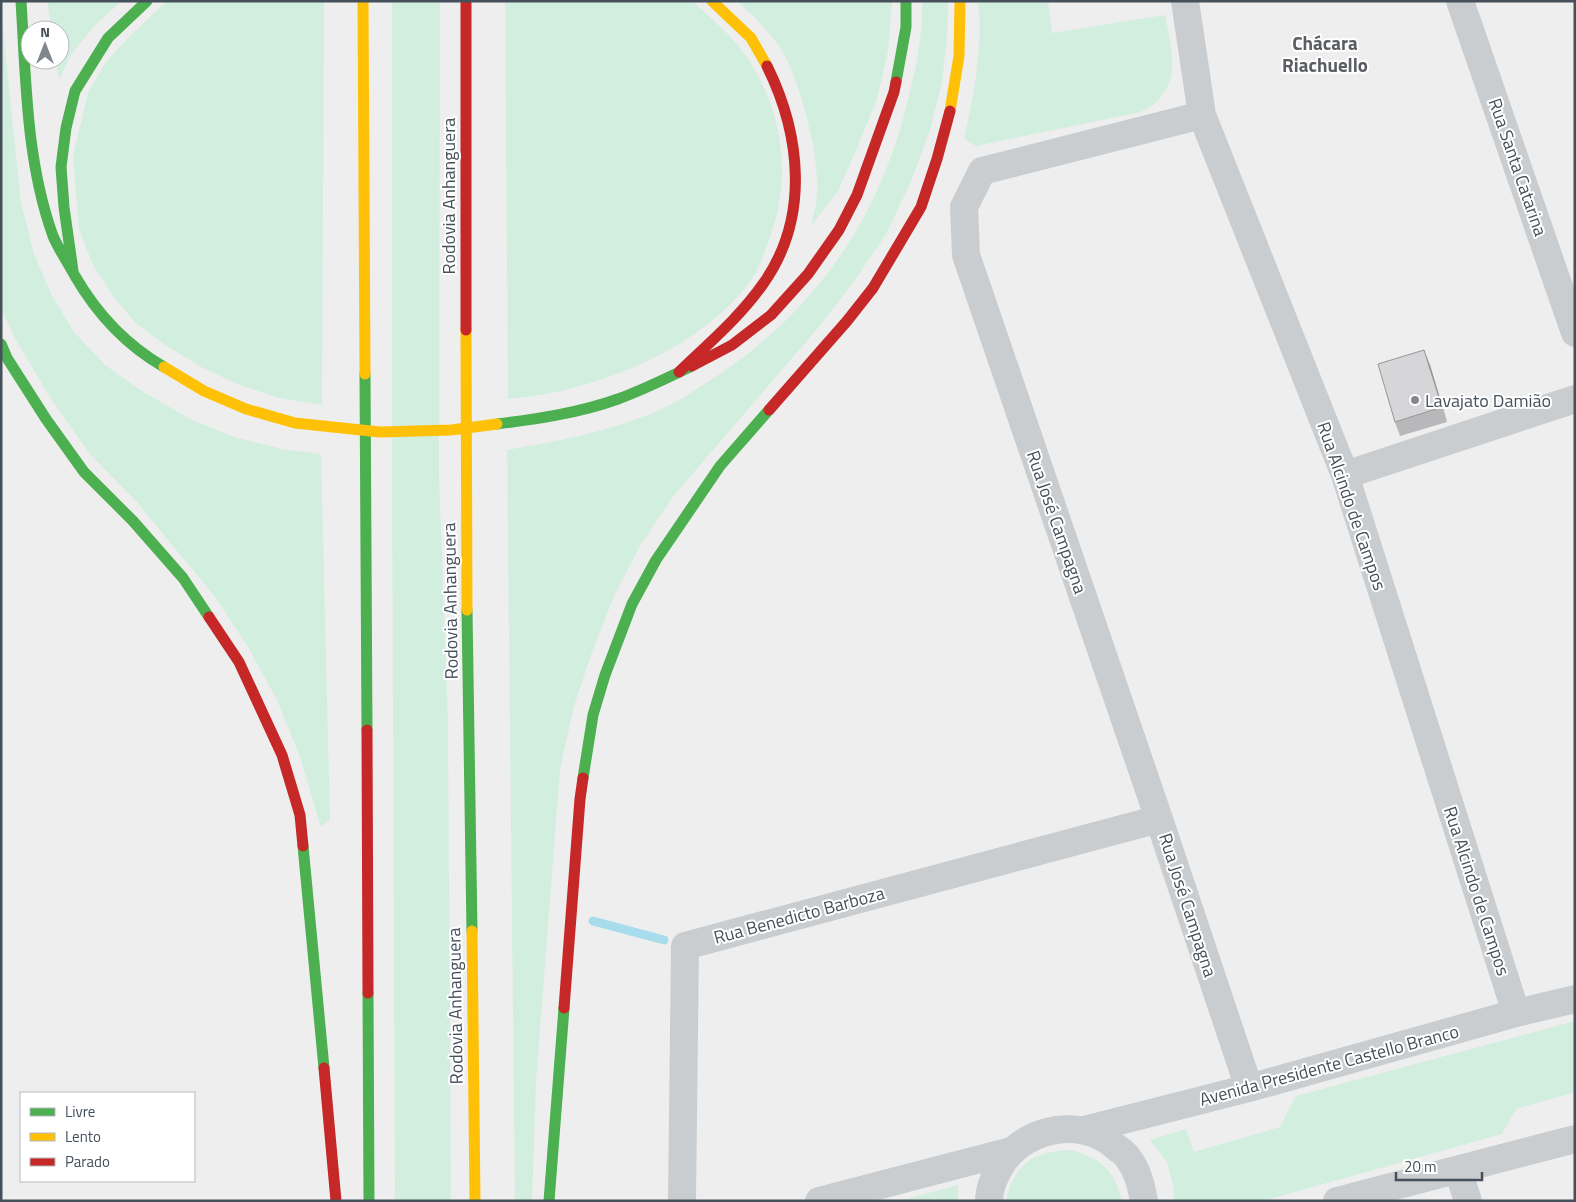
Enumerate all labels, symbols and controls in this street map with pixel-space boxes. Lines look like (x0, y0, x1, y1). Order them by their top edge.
north arrow (20, 20, 70, 70)
text: N (40, 21, 50, 42)
district label: Chácara Riachuello (1282, 28, 1368, 79)
street label: Rua Santa Catarina (1482, 94, 1554, 240)
street label: Rodovia Anhanguera (435, 118, 462, 274)
place label: Lavajato Damião (1425, 387, 1551, 414)
marker: Lavajato Damião (1409, 394, 1421, 406)
street label: Rua Alcindo de Campos (1310, 418, 1394, 594)
street label: Rua José Campagna (1020, 447, 1094, 597)
street label: Rodovia Anhanguera (435, 522, 465, 680)
street label: Rua Alcindo de Campos (1437, 803, 1517, 979)
street label: Rua José Campagna (1152, 830, 1224, 980)
street label: Rua Benedicto Barboza (710, 879, 888, 951)
street label: Rodovia Anhanguera (440, 927, 470, 1085)
street label: Avenida Presidente Castello Branco (1196, 1017, 1462, 1113)
legend (20, 1092, 195, 1182)
text: Livre (65, 1100, 95, 1123)
text: Lento (65, 1125, 101, 1148)
text: Parado (65, 1150, 110, 1173)
scale bar (1396, 1150, 1482, 1182)
text: 20 m (1404, 1155, 1437, 1178)

